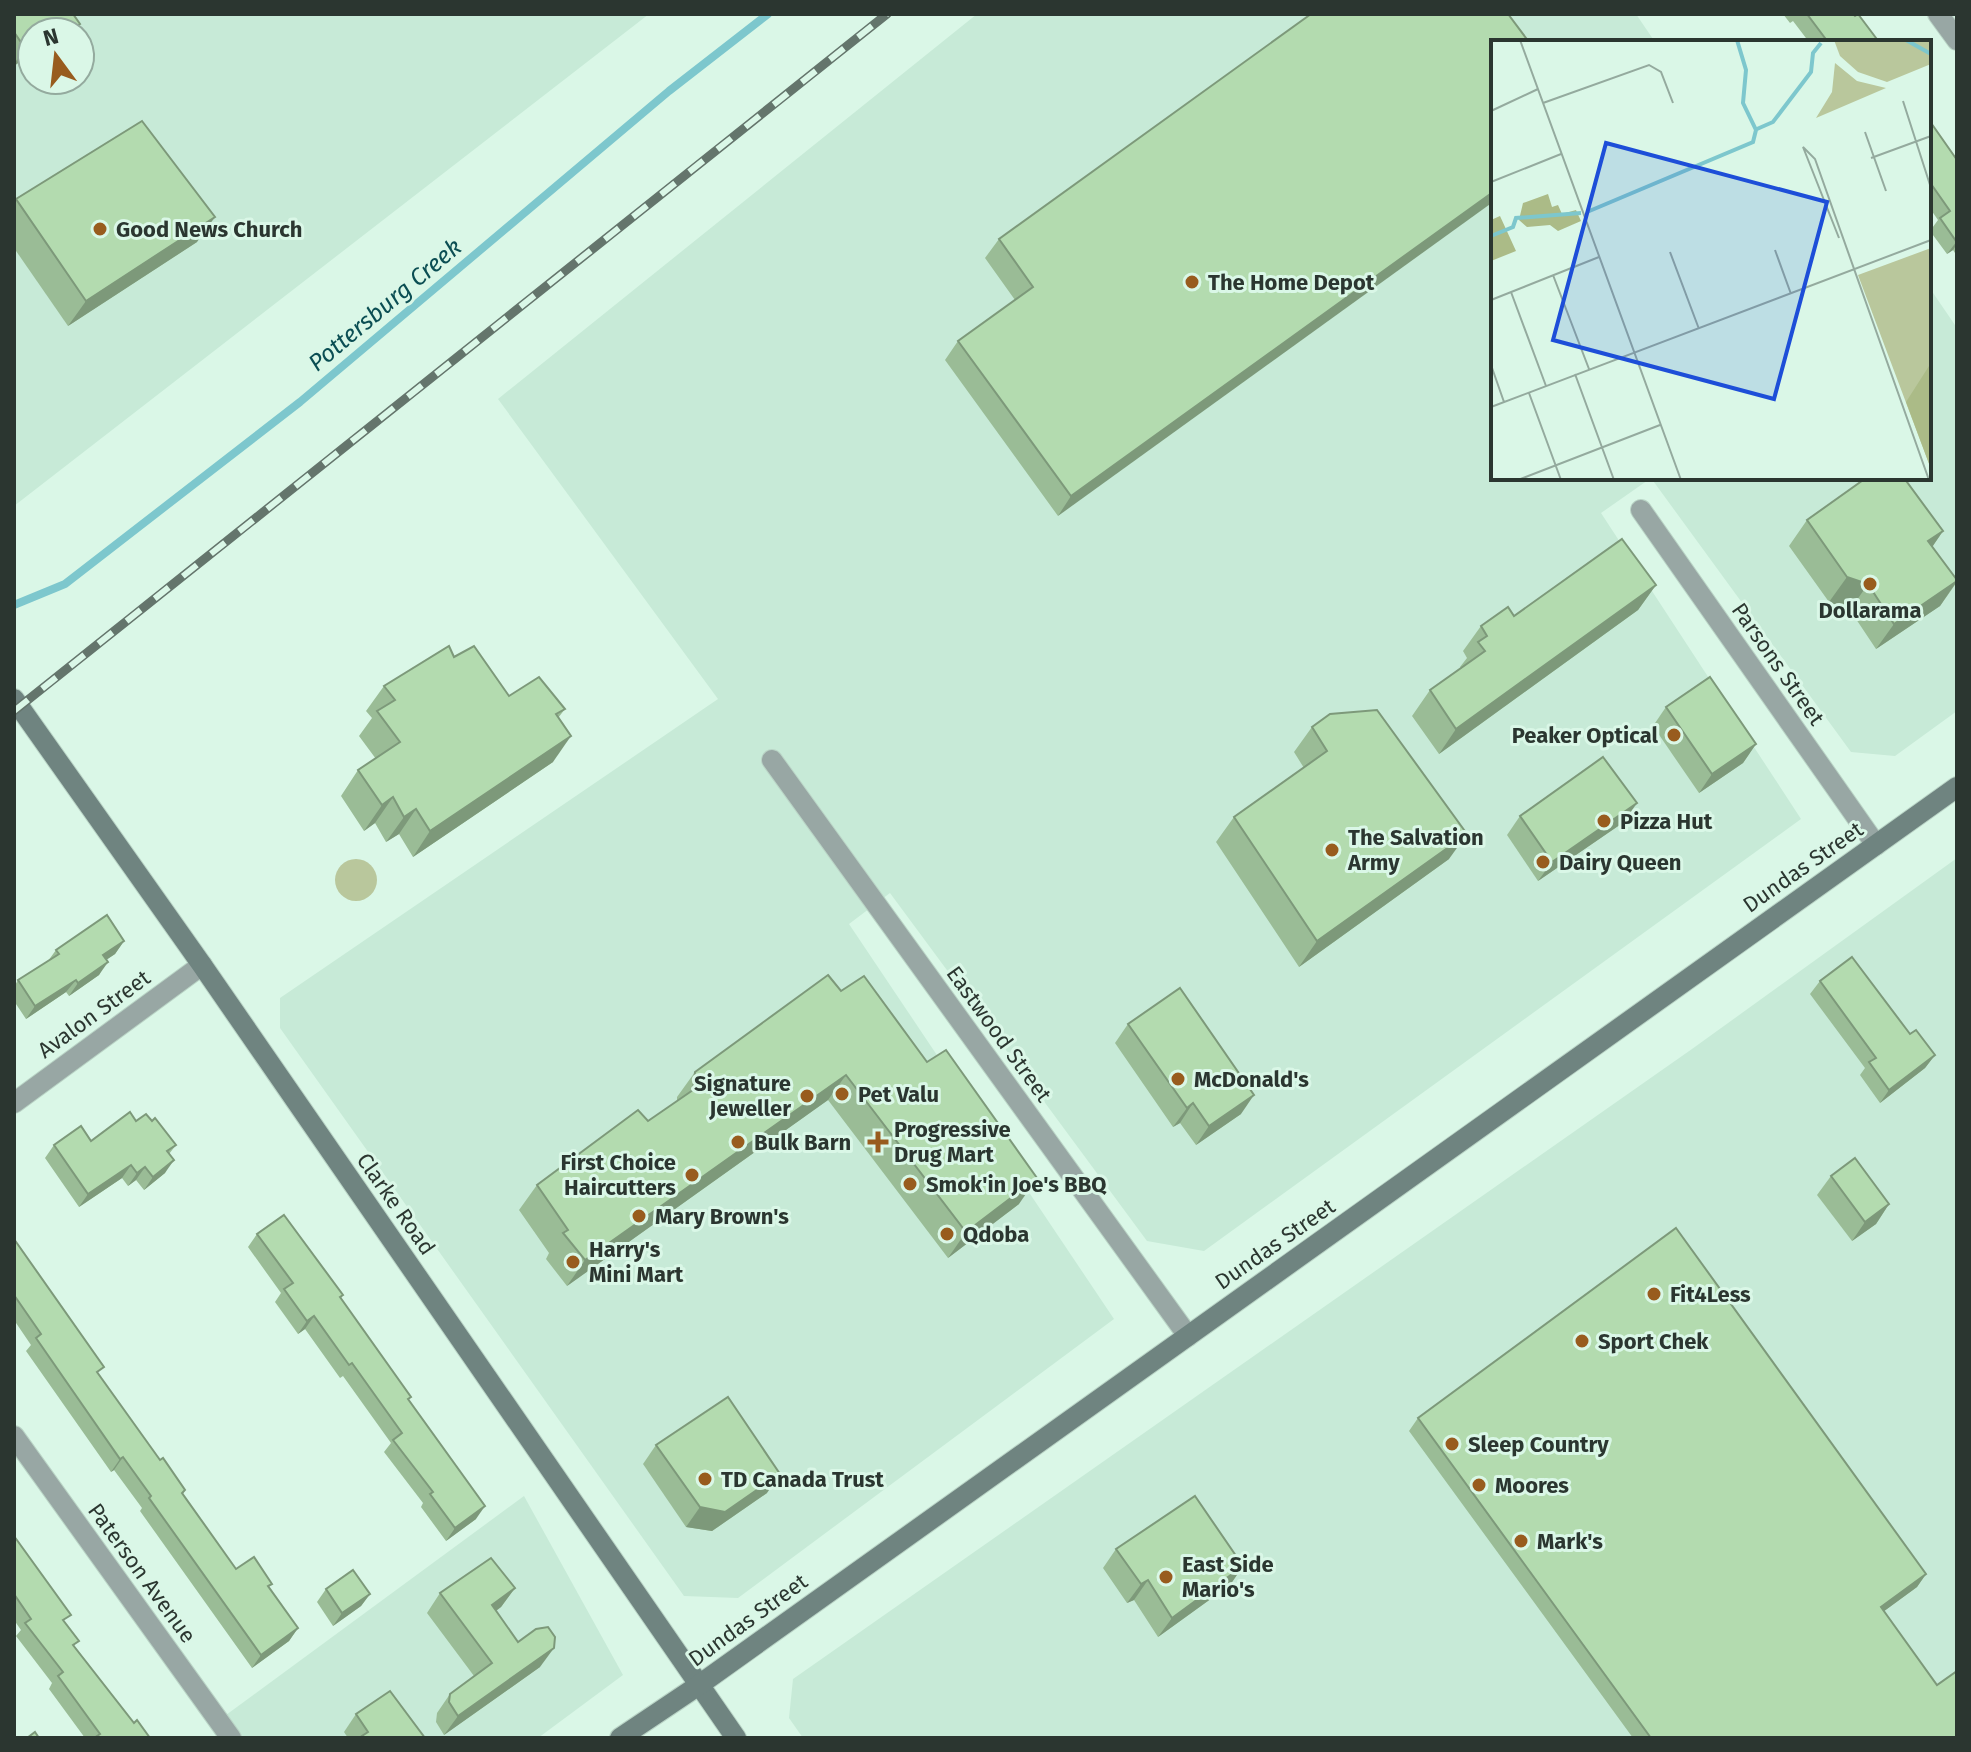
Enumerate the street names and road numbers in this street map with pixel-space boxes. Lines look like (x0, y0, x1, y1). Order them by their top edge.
street label: Parsons Street (1726, 597, 1830, 731)
street label: Dundas Street (1738, 816, 1868, 918)
street label: Eastwood Street (941, 961, 1057, 1107)
street label: Avalon Street (32, 964, 156, 1064)
street label: Clarke Road (351, 1148, 441, 1260)
street label: Dundas Street (1210, 1193, 1340, 1295)
street label: Paterson Avenue (82, 1498, 202, 1648)
street label: Dundas Street (683, 1568, 813, 1672)

